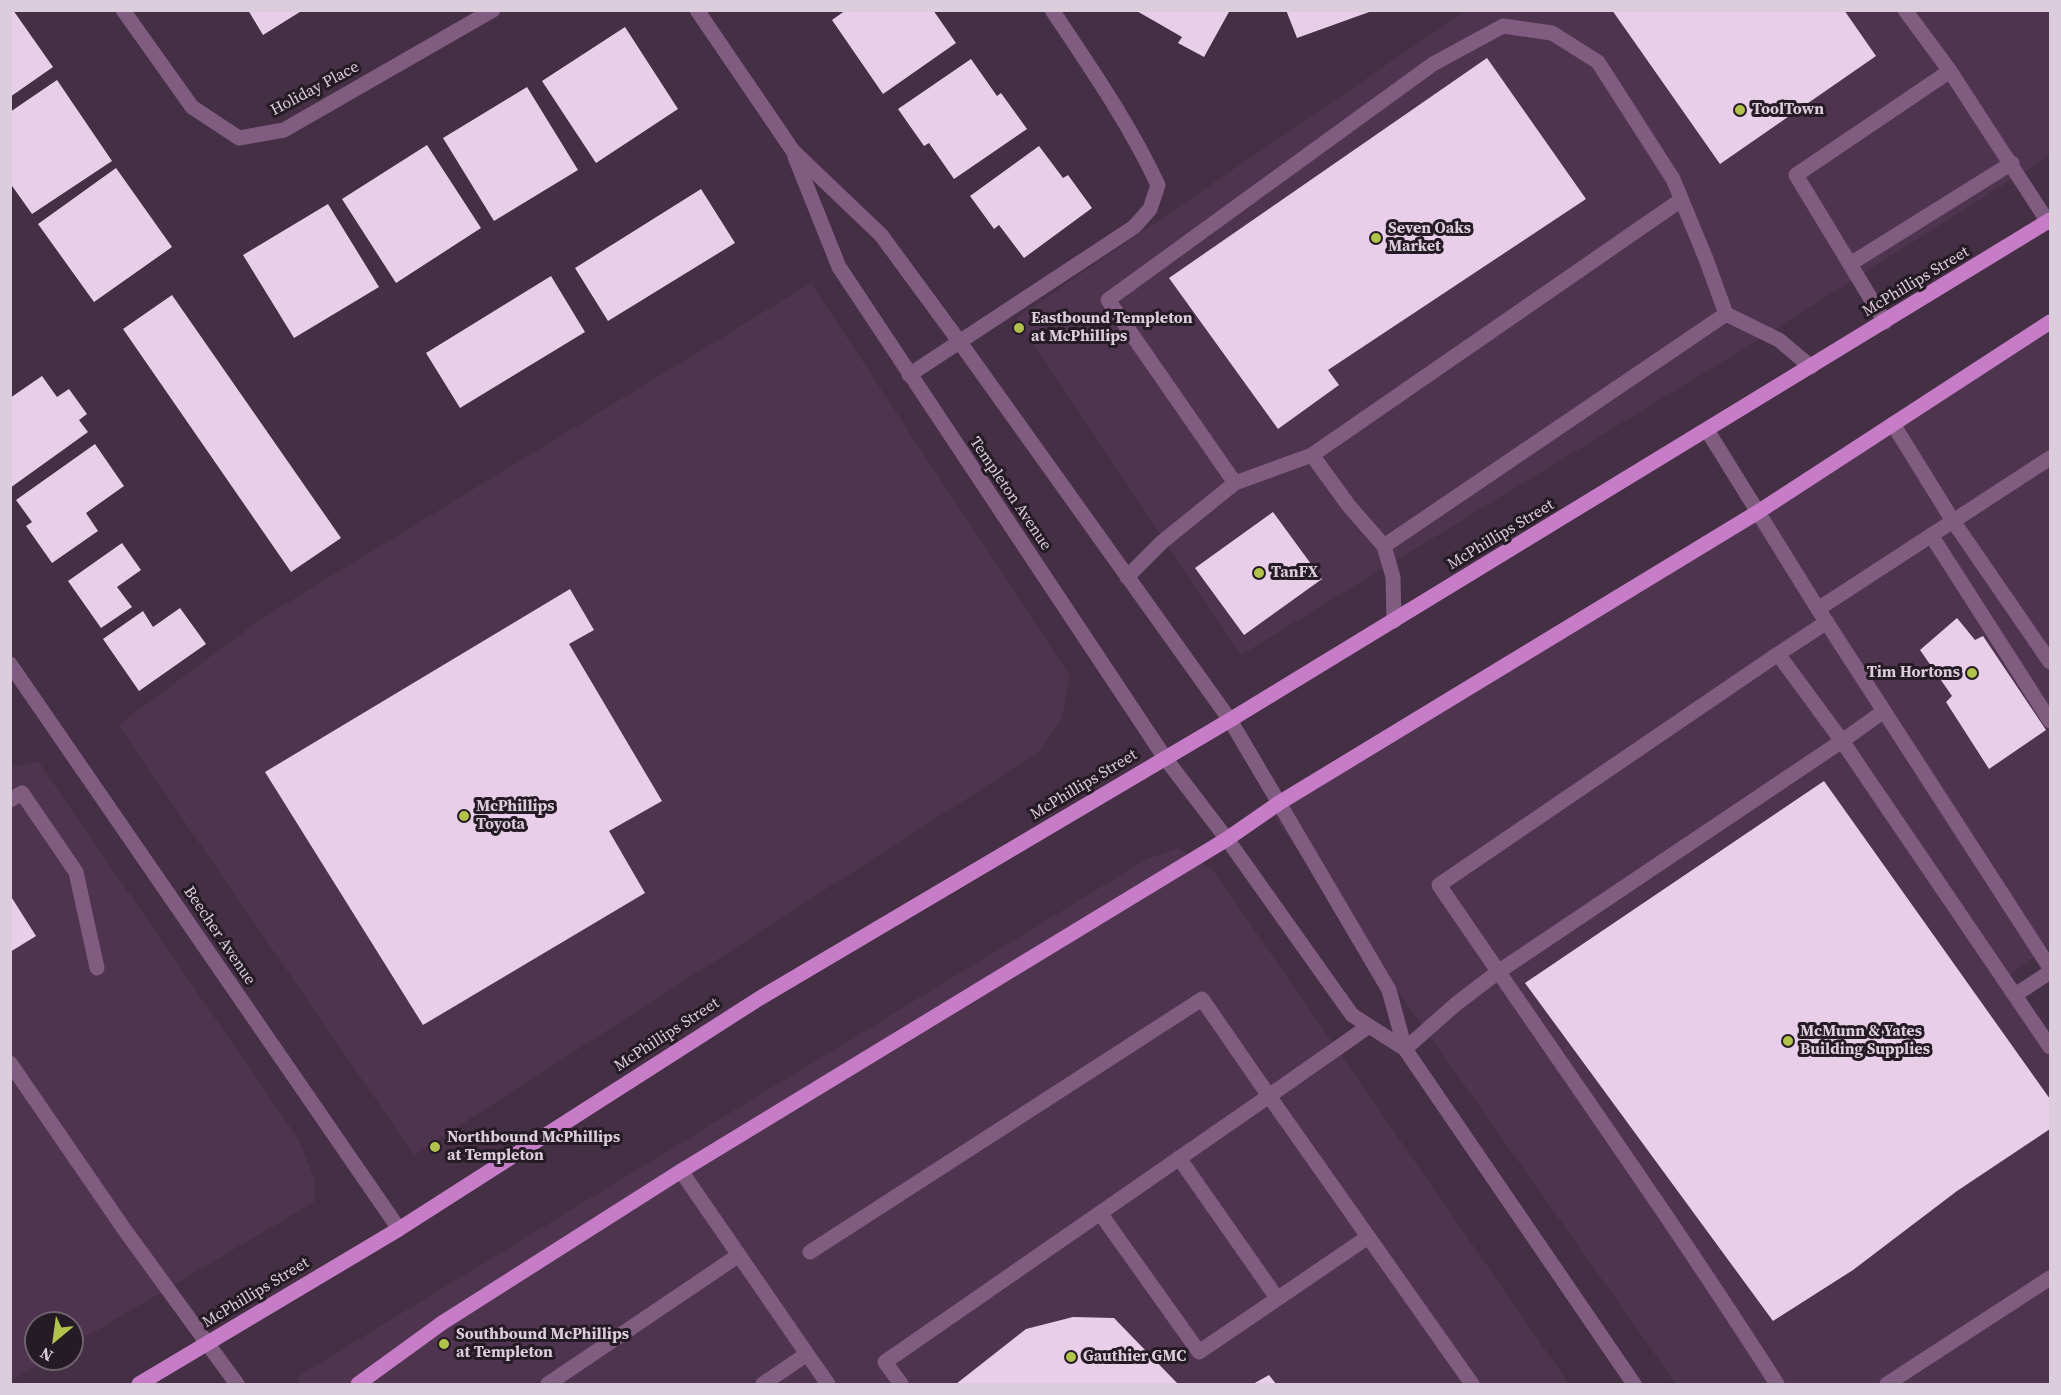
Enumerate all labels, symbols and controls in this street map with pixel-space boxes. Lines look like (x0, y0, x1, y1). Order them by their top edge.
street label: Holiday Place (267, 58, 363, 120)
place label: ToolTown (1752, 100, 1824, 120)
marker: ToolTown (1733, 103, 1747, 117)
place label: Seven Oaks Market (1388, 219, 1471, 257)
marker: Seven Oaks Market (1369, 231, 1383, 245)
street label: McPhillips Street (1859, 243, 1973, 321)
place label: Eastbound Templeton at McPhillips (1031, 309, 1193, 347)
marker: Eastbound Templeton at McPhillips (1012, 321, 1026, 335)
street label: Templeton Avenue (965, 434, 1055, 554)
street label: McPhillips Street (1444, 496, 1558, 574)
place label: TanFX (1271, 563, 1318, 583)
marker: TanFX (1252, 566, 1266, 580)
place label: Tim Hortons (1867, 663, 1960, 683)
marker: Tim Hortons (1965, 666, 1979, 680)
street label: McPhillips Street (1027, 746, 1141, 824)
place label: McPhillips Toyota (476, 797, 555, 835)
marker: McPhillips Toyota (457, 809, 471, 823)
street label: Beecher Avenue (179, 883, 259, 989)
street label: McPhillips Street (611, 994, 723, 1076)
place label: McMunn & Yates Building Supplies (1800, 1022, 1930, 1060)
marker: McMunn & Yates Building Supplies (1781, 1034, 1795, 1048)
place label: Northbound McPhillips at Templeton (447, 1128, 620, 1166)
marker: Northbound McPhillips at Templeton (428, 1140, 442, 1154)
street label: McPhillips Street (199, 1254, 313, 1332)
north arrow (24, 1311, 84, 1371)
place label: Southbound McPhillips at Templeton (456, 1325, 629, 1363)
marker: Southbound McPhillips at Templeton (437, 1337, 451, 1351)
text: N (36, 1343, 57, 1367)
place label: Gauthier GMC (1083, 1347, 1186, 1367)
marker: Gauthier GMC (1064, 1350, 1078, 1364)

